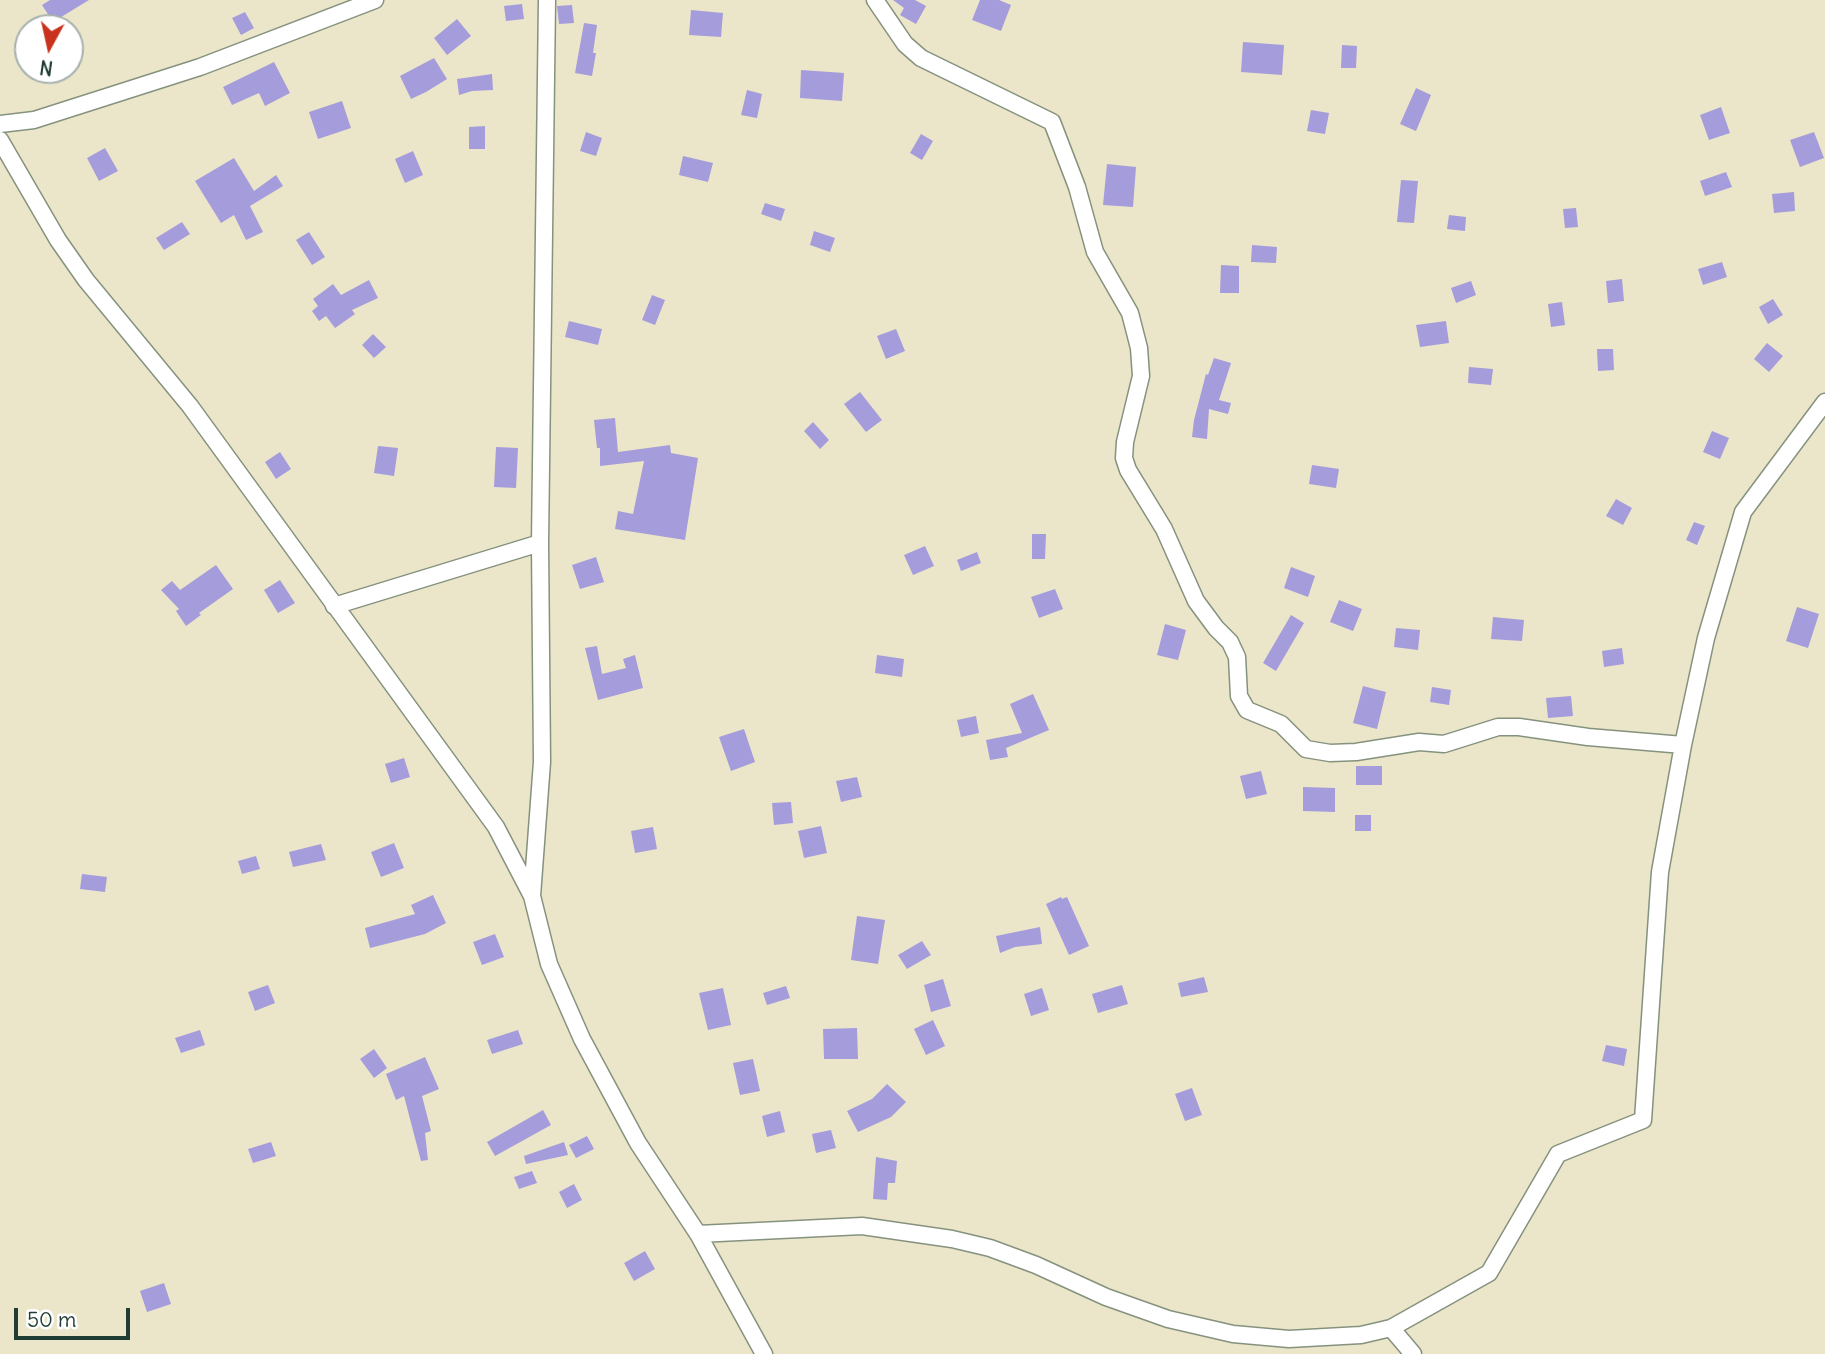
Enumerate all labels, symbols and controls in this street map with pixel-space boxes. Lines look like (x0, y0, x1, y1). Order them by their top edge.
north arrow (14, 14, 84, 84)
text: N (38, 55, 55, 81)
scale bar (18, 1294, 133, 1338)
text: 50 m (27, 1306, 76, 1333)

